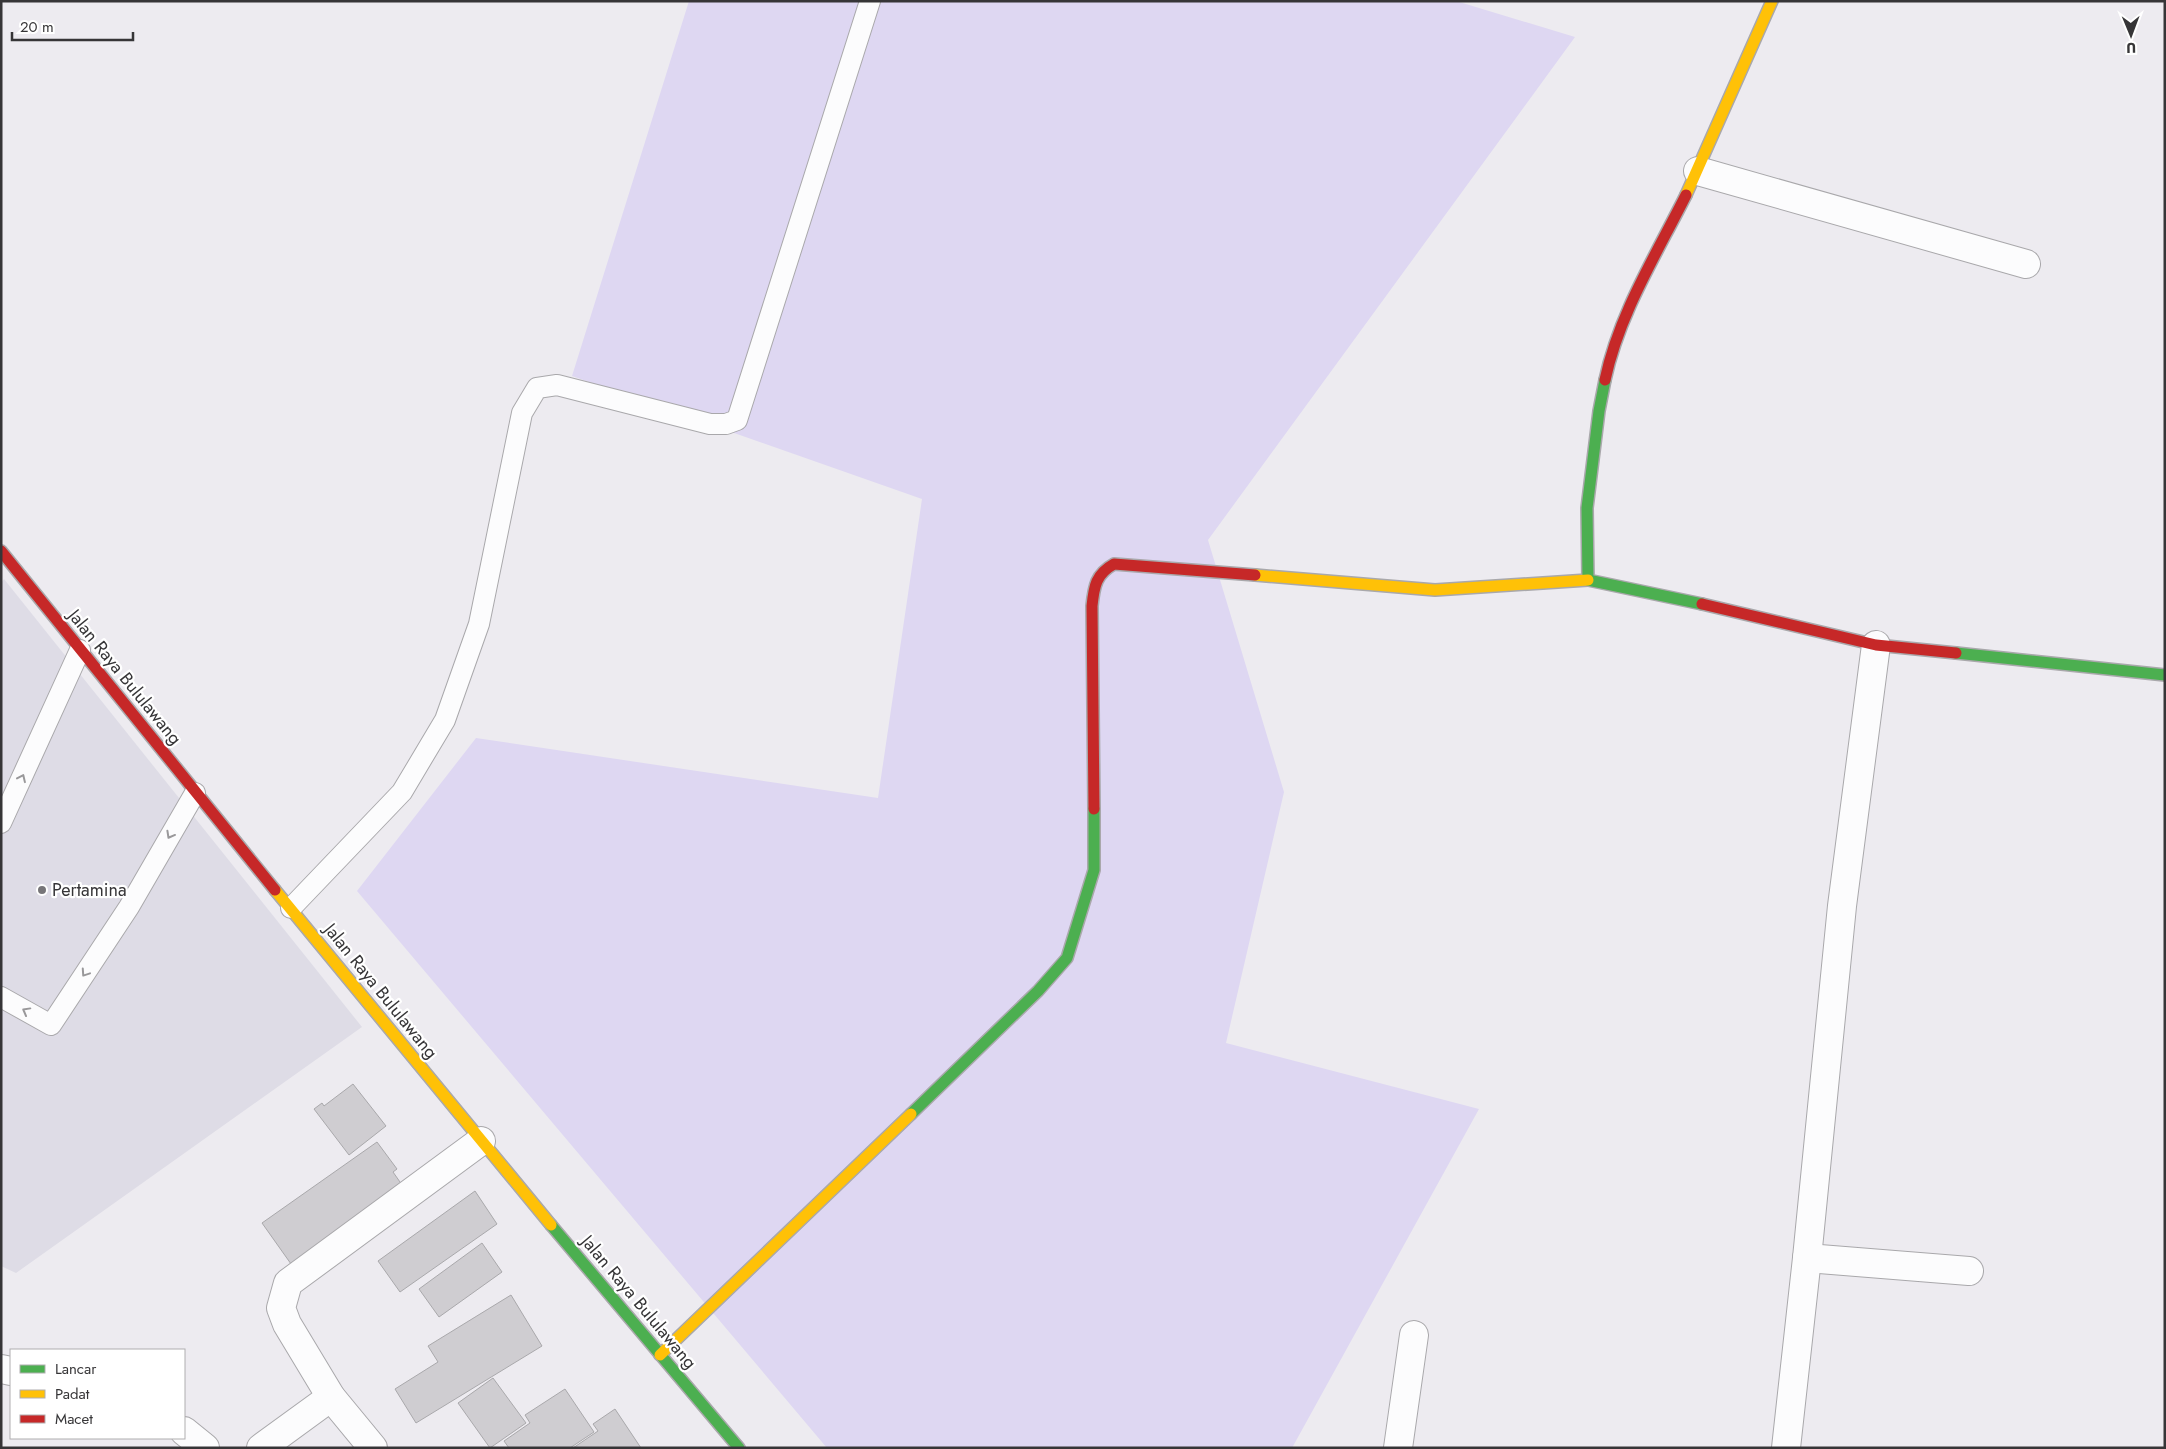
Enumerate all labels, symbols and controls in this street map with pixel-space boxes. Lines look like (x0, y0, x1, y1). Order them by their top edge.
scale bar (12, 10, 134, 42)
north arrow (2106, 10, 2156, 60)
text: 20 m (20, 16, 54, 38)
text: U (2126, 38, 2136, 58)
street label: Jalan Raya Bululawang (61, 602, 188, 750)
one-way arrow (15, 774, 26, 783)
one-way arrow (166, 829, 176, 838)
place label: Pertamina (52, 877, 127, 903)
marker: Pertamina (36, 884, 48, 896)
street label: Jalan Raya Bululawang (317, 916, 444, 1064)
one-way arrow (82, 968, 91, 977)
one-way arrow (22, 1007, 31, 1017)
street label: Jalan Raya Bululawang (574, 1228, 703, 1375)
legend (10, 1349, 185, 1439)
text: Lancar (55, 1358, 97, 1380)
text: Padat (55, 1383, 90, 1405)
text: Macet (55, 1408, 93, 1430)

